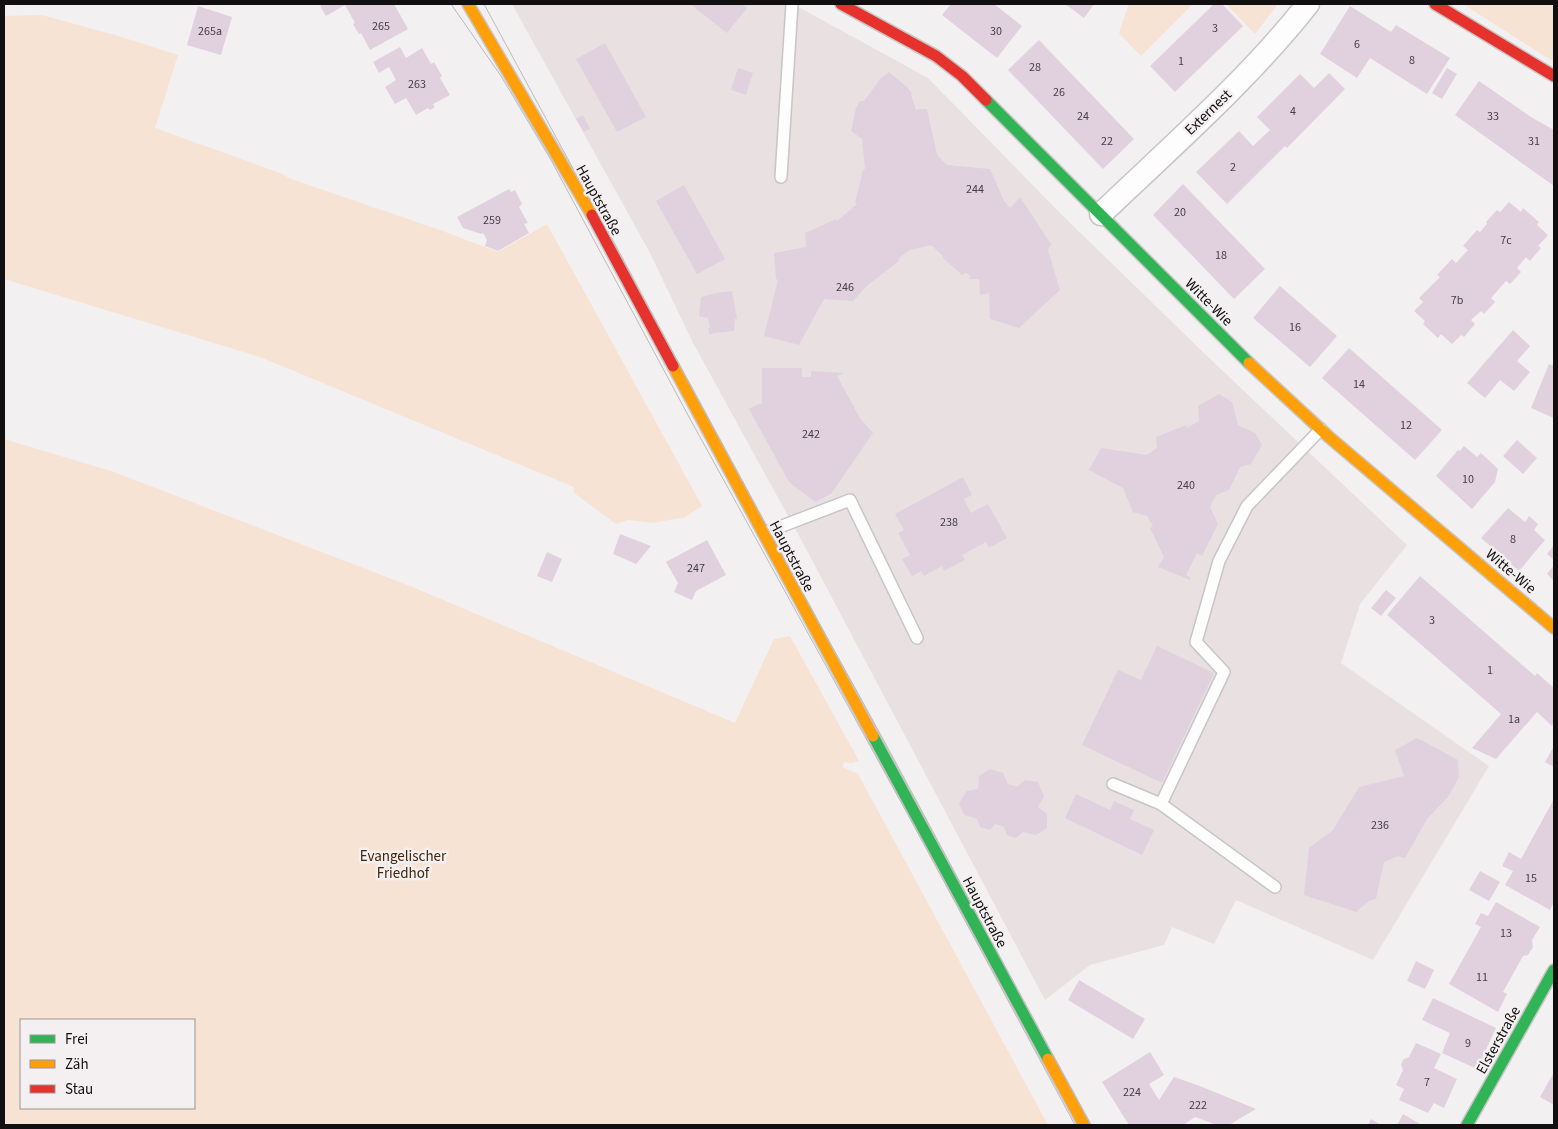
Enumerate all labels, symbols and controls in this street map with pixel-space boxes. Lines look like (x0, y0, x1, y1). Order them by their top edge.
house number: 265 (372, 18, 390, 35)
house number: 3 (1212, 20, 1218, 37)
house number: 265a (198, 23, 222, 40)
house number: 30 (990, 23, 1002, 40)
house number: 6 (1354, 36, 1360, 53)
house number: 8 (1409, 52, 1415, 69)
house number: 1 (1178, 53, 1184, 70)
house number: 28 (1029, 59, 1041, 76)
house number: 263 (408, 76, 426, 93)
house number: 26 (1053, 84, 1065, 101)
street label: Externest (1180, 85, 1237, 140)
house number: 4 (1290, 103, 1296, 120)
house number: 24 (1077, 108, 1089, 125)
house number: 33 (1487, 108, 1499, 125)
house number: 22 (1101, 133, 1113, 150)
house number: 31 (1528, 133, 1540, 150)
house number: 2 (1230, 159, 1236, 176)
street label: Hauptstraße (570, 161, 627, 239)
house number: 244 (966, 181, 984, 198)
house number: 20 (1174, 204, 1186, 221)
house number: 259 (483, 212, 501, 229)
house number: 7c (1500, 232, 1512, 249)
house number: 18 (1215, 247, 1227, 264)
street label: Witte-Wie (1180, 274, 1237, 331)
house number: 246 (836, 279, 854, 296)
house number: 7b (1451, 292, 1464, 309)
house number: 16 (1289, 319, 1301, 336)
house number: 14 (1353, 376, 1365, 393)
house number: 12 (1400, 417, 1412, 434)
house number: 242 (802, 426, 820, 443)
house number: 10 (1462, 471, 1474, 488)
house number: 240 (1177, 477, 1195, 494)
house number: 238 (940, 514, 958, 531)
street label: Hauptstraße (764, 517, 819, 596)
house number: 8 (1510, 531, 1516, 548)
street label: Witte-Wie (1481, 544, 1540, 599)
house number: 247 (687, 560, 705, 577)
house number: 3 (1429, 612, 1435, 629)
house number: 1 (1487, 662, 1493, 679)
house number: 1a (1508, 711, 1520, 728)
house number: 236 (1371, 817, 1389, 834)
park label: Evangelischer Friedhof (360, 846, 447, 884)
house number: 15 (1525, 870, 1537, 887)
street label: Hauptstraße (957, 873, 1012, 952)
house number: 13 (1500, 925, 1512, 942)
house number: 11 (1476, 969, 1488, 986)
street label: Elsterstraße (1471, 1002, 1526, 1078)
legend (20, 1019, 195, 1109)
text: Frei (65, 1029, 88, 1050)
house number: 9 (1465, 1035, 1471, 1052)
text: Zäh (65, 1054, 89, 1075)
house number: 7 (1424, 1074, 1430, 1091)
text: Stau (65, 1079, 93, 1100)
house number: 224 (1123, 1084, 1141, 1101)
house number: 222 (1189, 1097, 1207, 1114)

